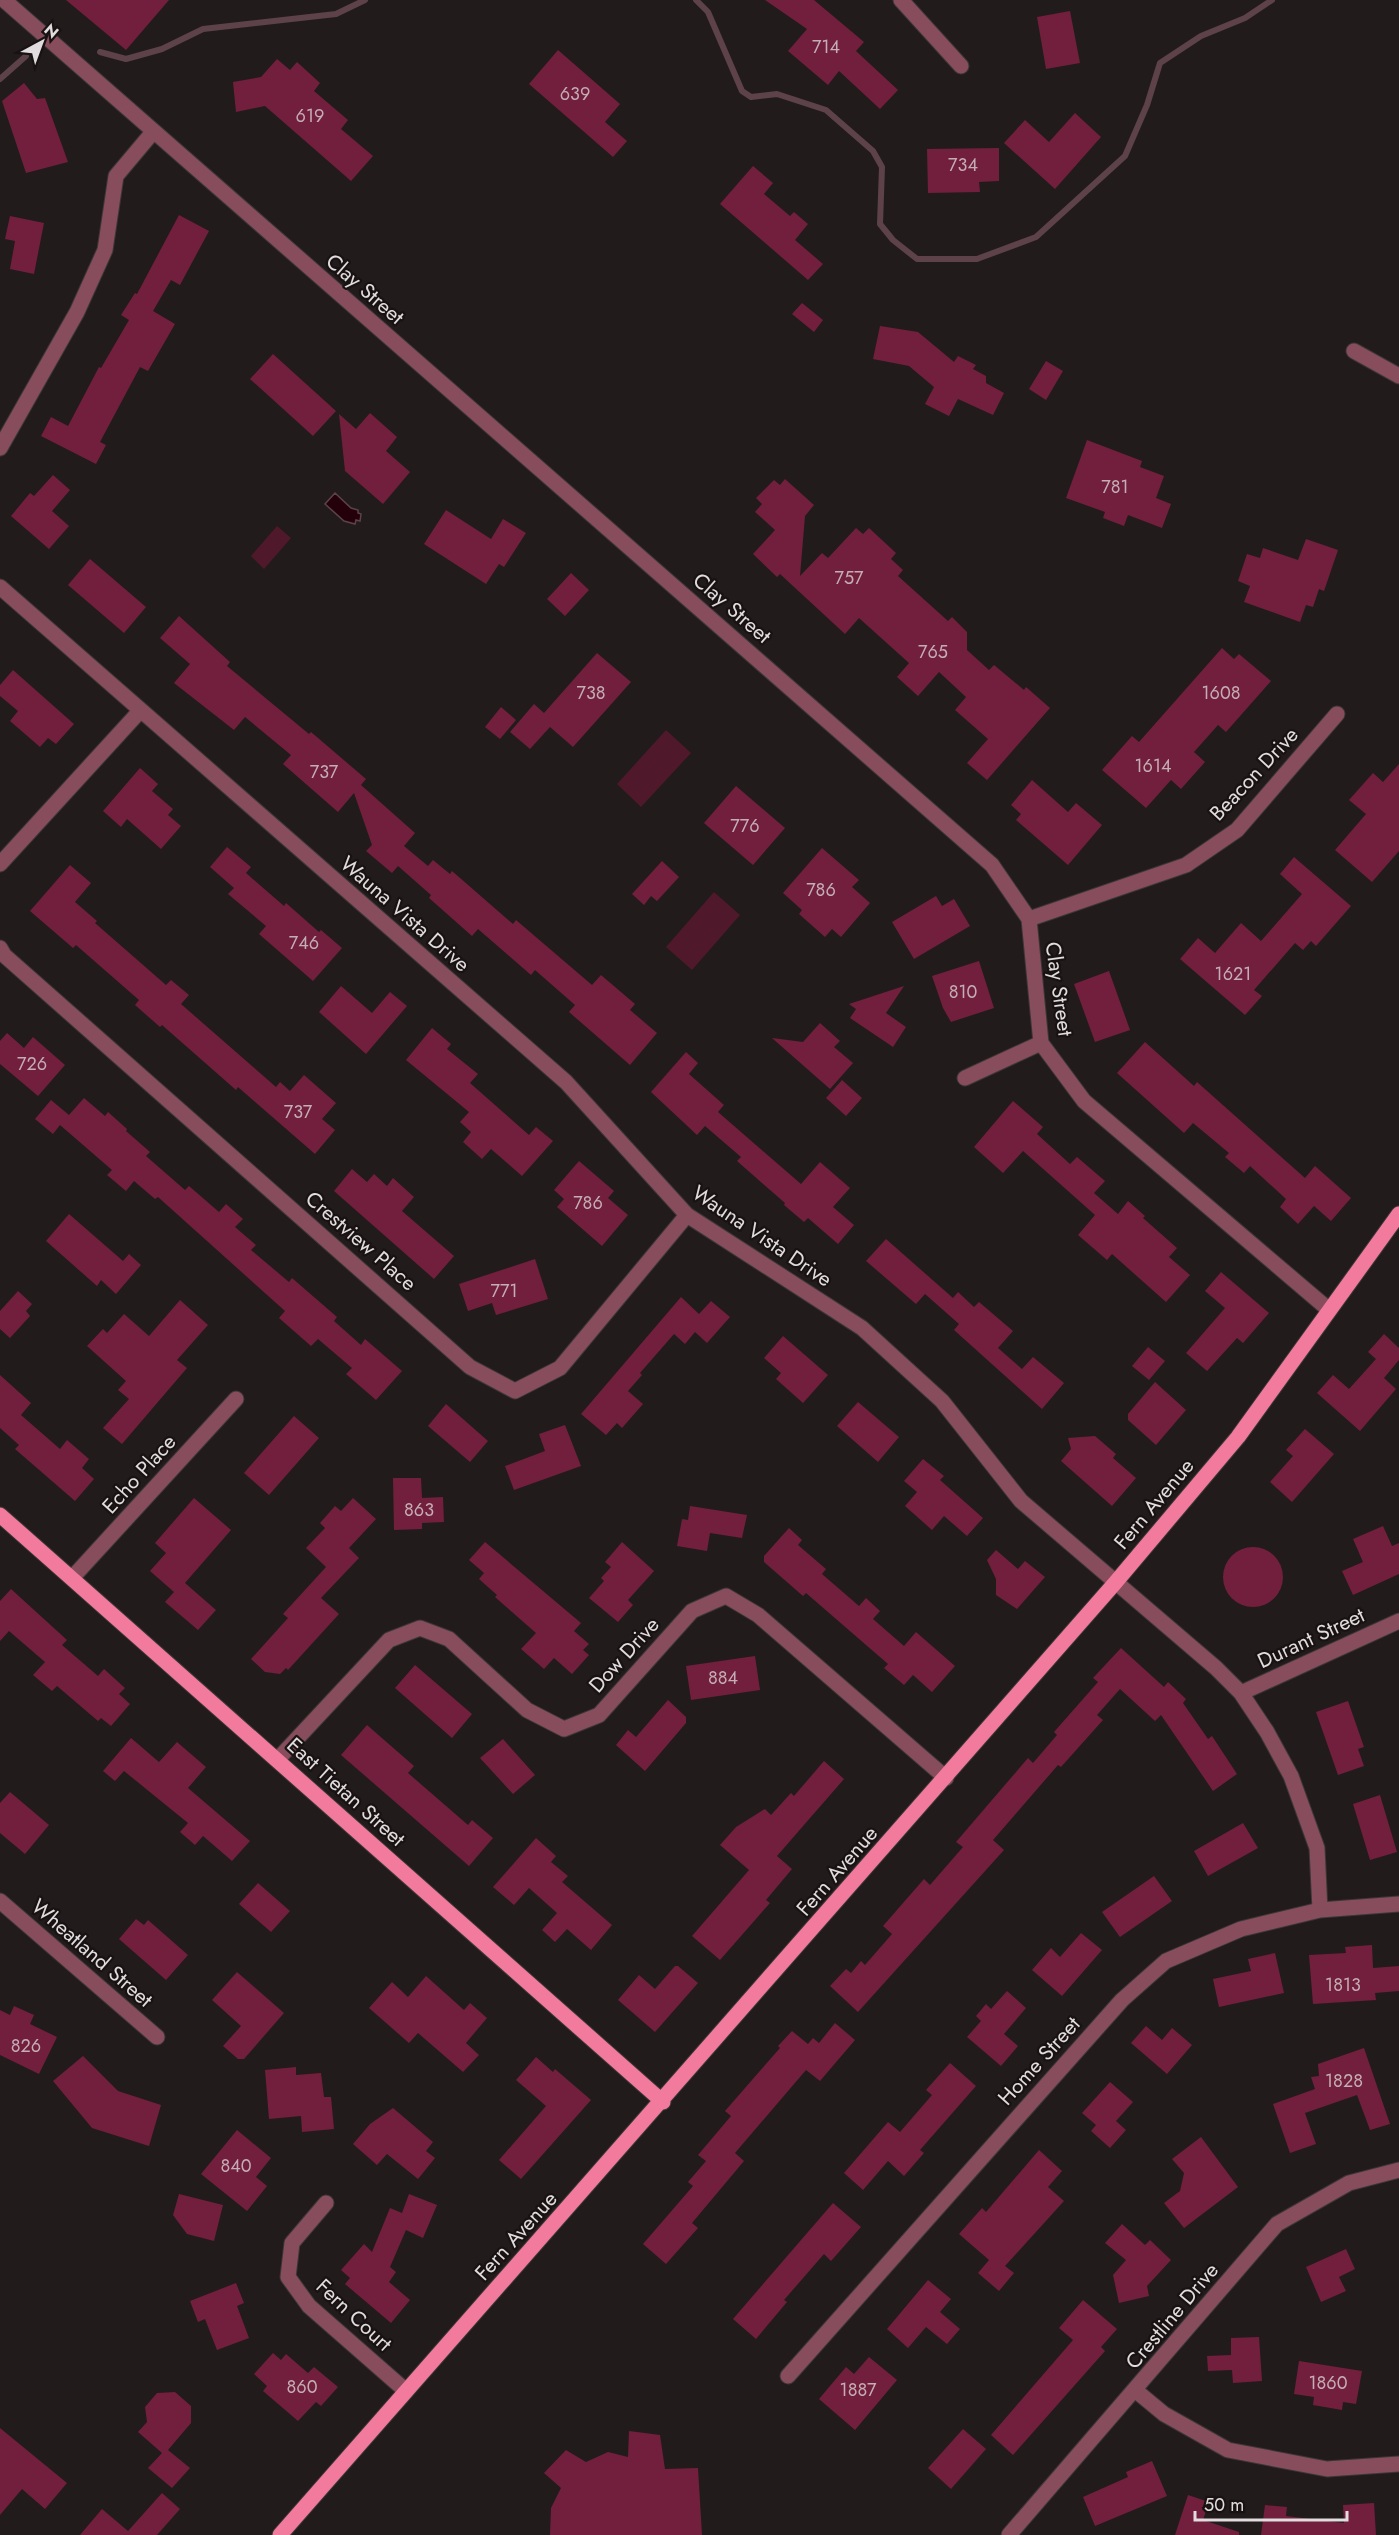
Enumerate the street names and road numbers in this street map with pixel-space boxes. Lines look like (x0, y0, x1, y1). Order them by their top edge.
street label: Clay Street (319, 247, 411, 331)
street label: Clay Street (686, 566, 778, 650)
street label: Beacon Drive (1203, 720, 1305, 827)
street label: Wauna Vista Drive (334, 849, 477, 979)
street label: Clay Street (1038, 940, 1080, 1038)
street label: Wauna Vista Drive (686, 1178, 838, 1294)
street label: Crestview Place (299, 1184, 423, 1298)
street label: Echo Place (95, 1428, 183, 1520)
street label: Fern Avenue (1107, 1452, 1201, 1556)
street label: Durant Street (1253, 1600, 1369, 1676)
street label: Dow Drive (582, 1610, 666, 1699)
street label: East Tietan Street (280, 1731, 412, 1853)
street label: Fern Avenue (789, 1819, 885, 1923)
street label: Wheatland Street (25, 1892, 159, 2014)
street label: Home Street (991, 2010, 1087, 2112)
street label: Fern Avenue (468, 2185, 564, 2287)
street label: Crestline Drive (1118, 2256, 1226, 2376)
street label: Fern Court (309, 2272, 399, 2358)

